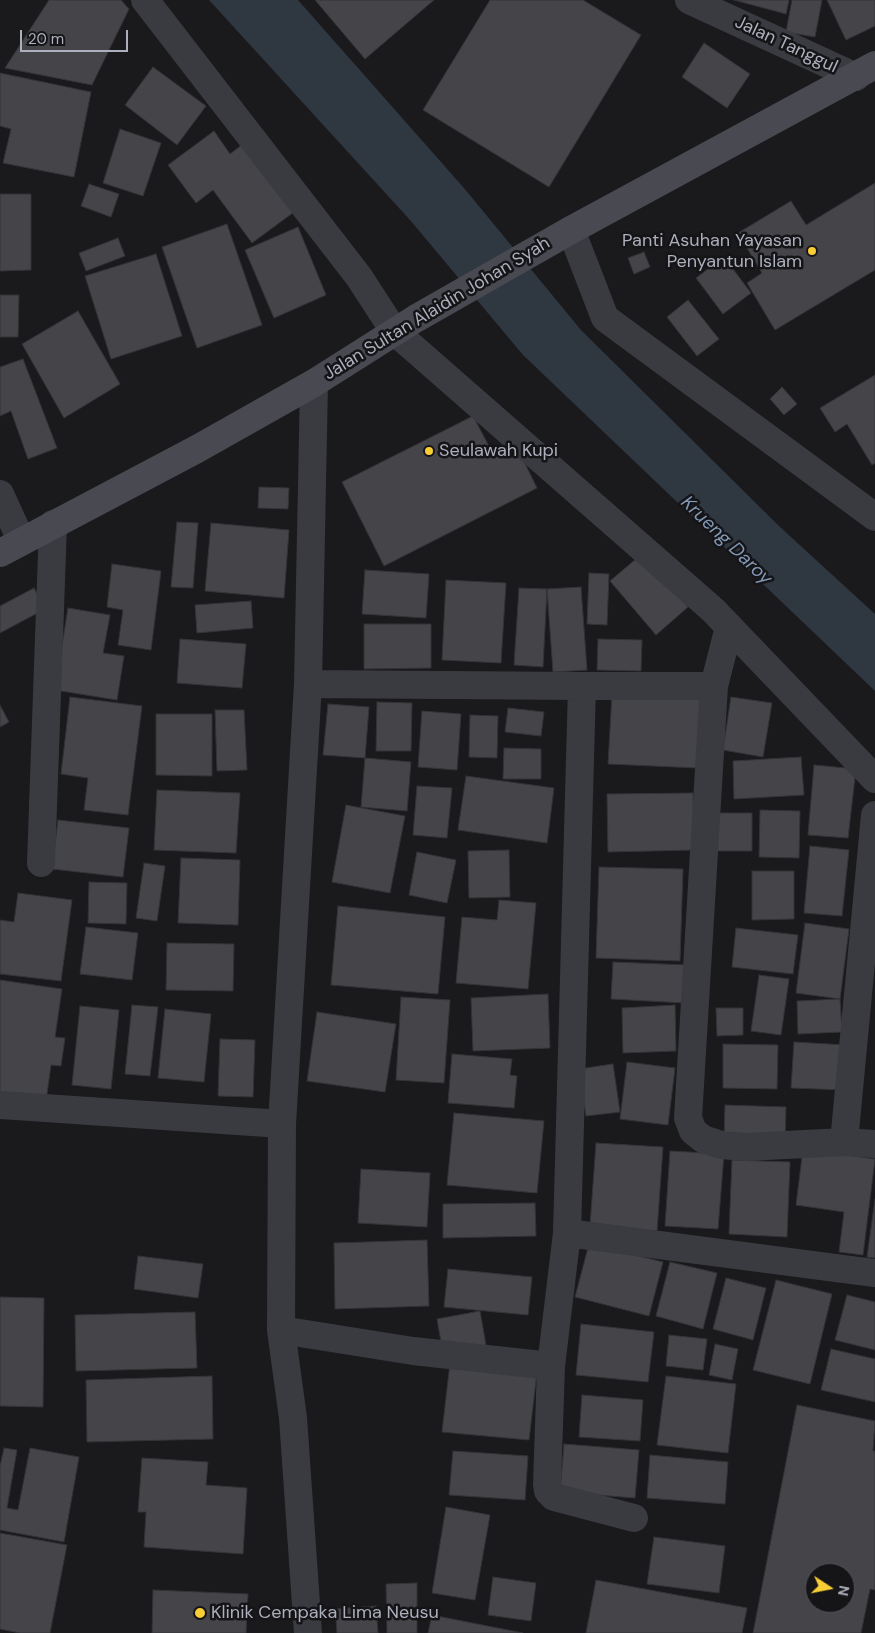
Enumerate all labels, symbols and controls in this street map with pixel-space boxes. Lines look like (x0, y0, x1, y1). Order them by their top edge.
street label: Jalan Tanggul (731, 12, 841, 78)
scale bar (22, 20, 130, 52)
text: 20 m (28, 29, 64, 49)
place label: Panti Asuhan Yayasan Penyantun Islam (622, 230, 802, 272)
street label: Jalan Sultan Alaidin Johan Syah (320, 233, 554, 385)
marker: Panti Asuhan Yayasan Penyantun Islam (806, 245, 818, 257)
place label: Seulawah Kupi (439, 440, 558, 462)
marker: Seulawah Kupi (423, 445, 435, 457)
water label: Krueng Daroy (676, 492, 776, 590)
north arrow (805, 1563, 855, 1613)
text: N (834, 1584, 854, 1597)
place label: Klinik Cempaka Lima Neusu (211, 1602, 439, 1624)
marker: Klinik Cempaka Lima Neusu (193, 1606, 207, 1620)

